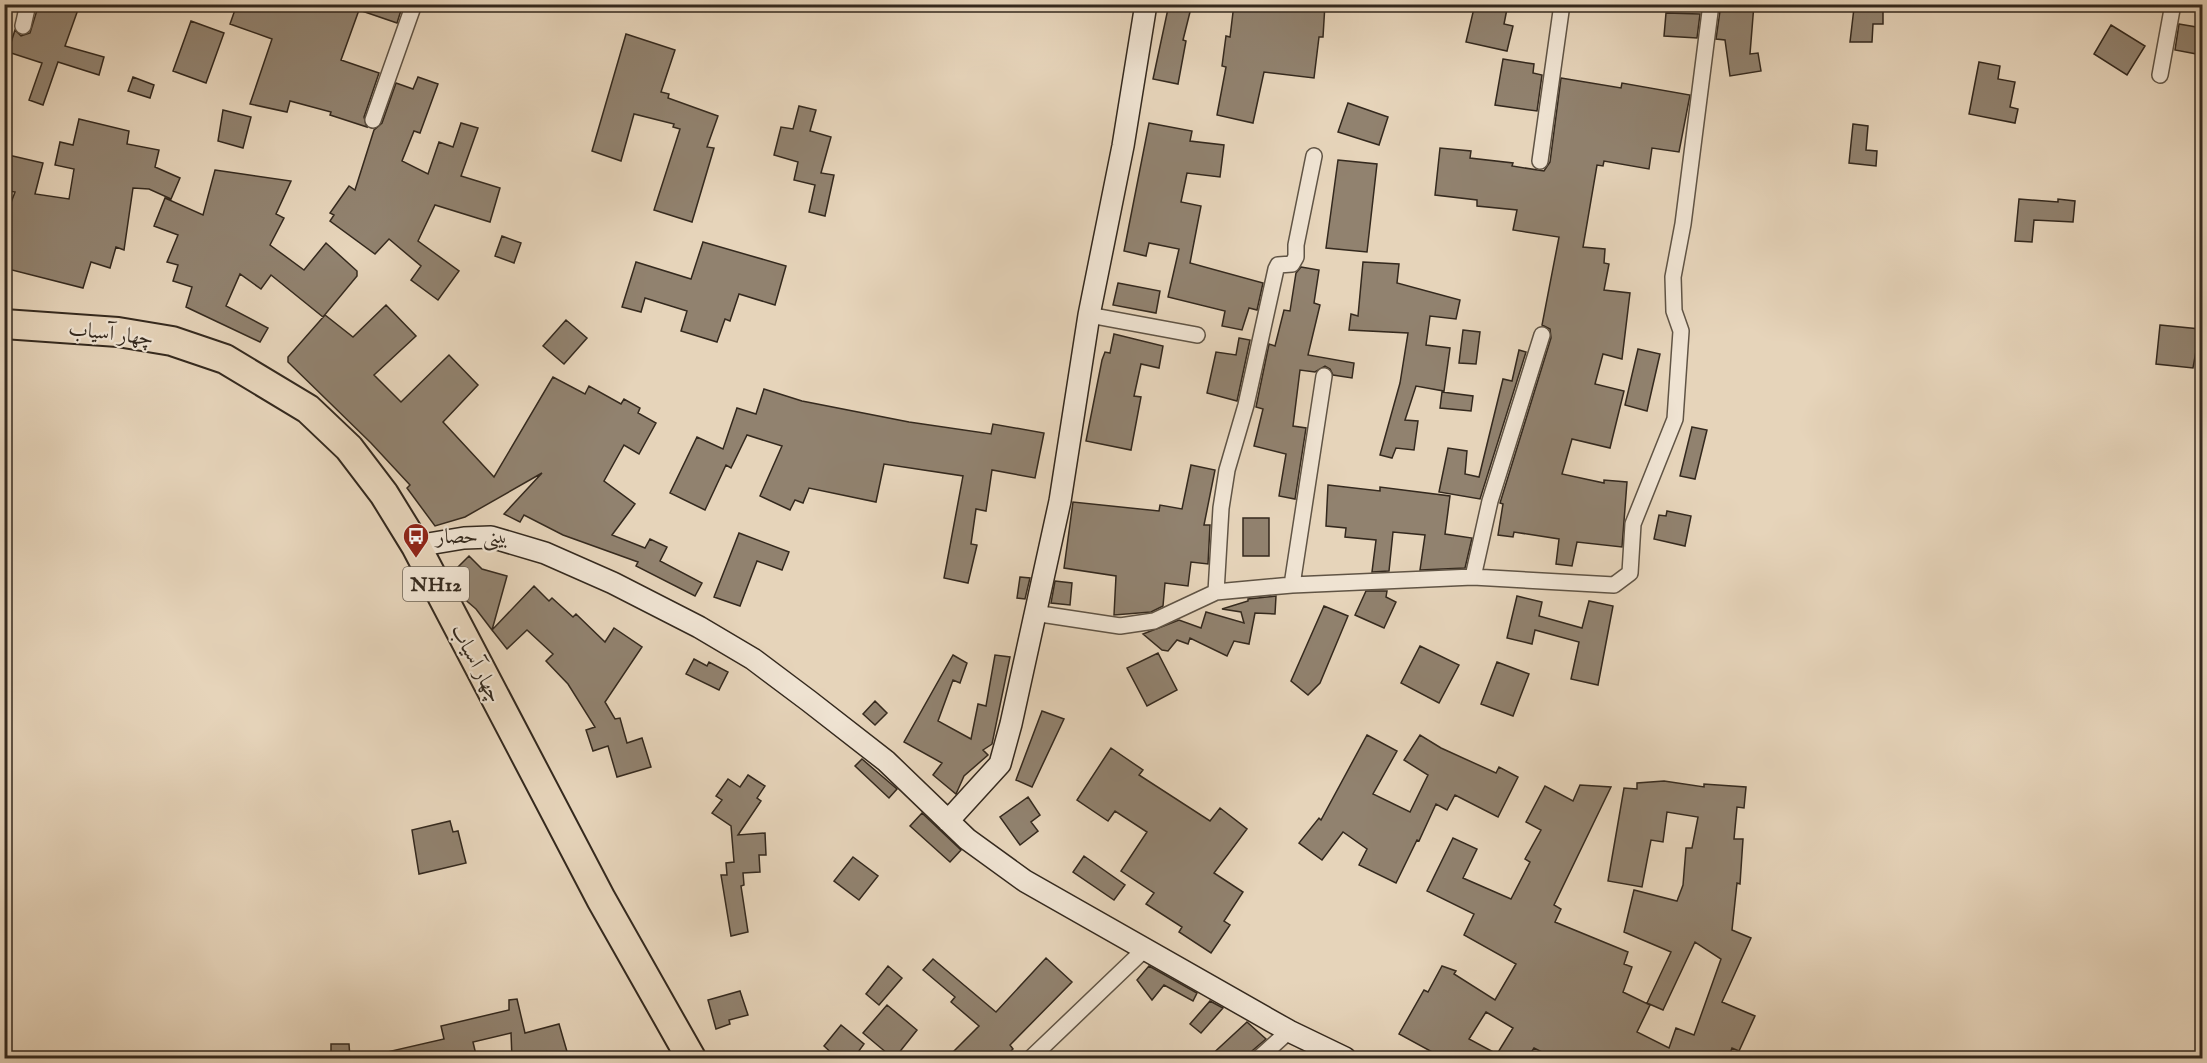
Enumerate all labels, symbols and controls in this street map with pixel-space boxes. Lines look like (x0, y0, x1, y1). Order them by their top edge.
street label: چهار آسیاب (67, 315, 155, 353)
bus stop icon: بینی حصار (401, 521, 431, 559)
place label: بینی حصار (434, 524, 508, 551)
road number: NH12 (403, 567, 469, 601)
street label: چهار آسیاب (444, 619, 509, 708)

